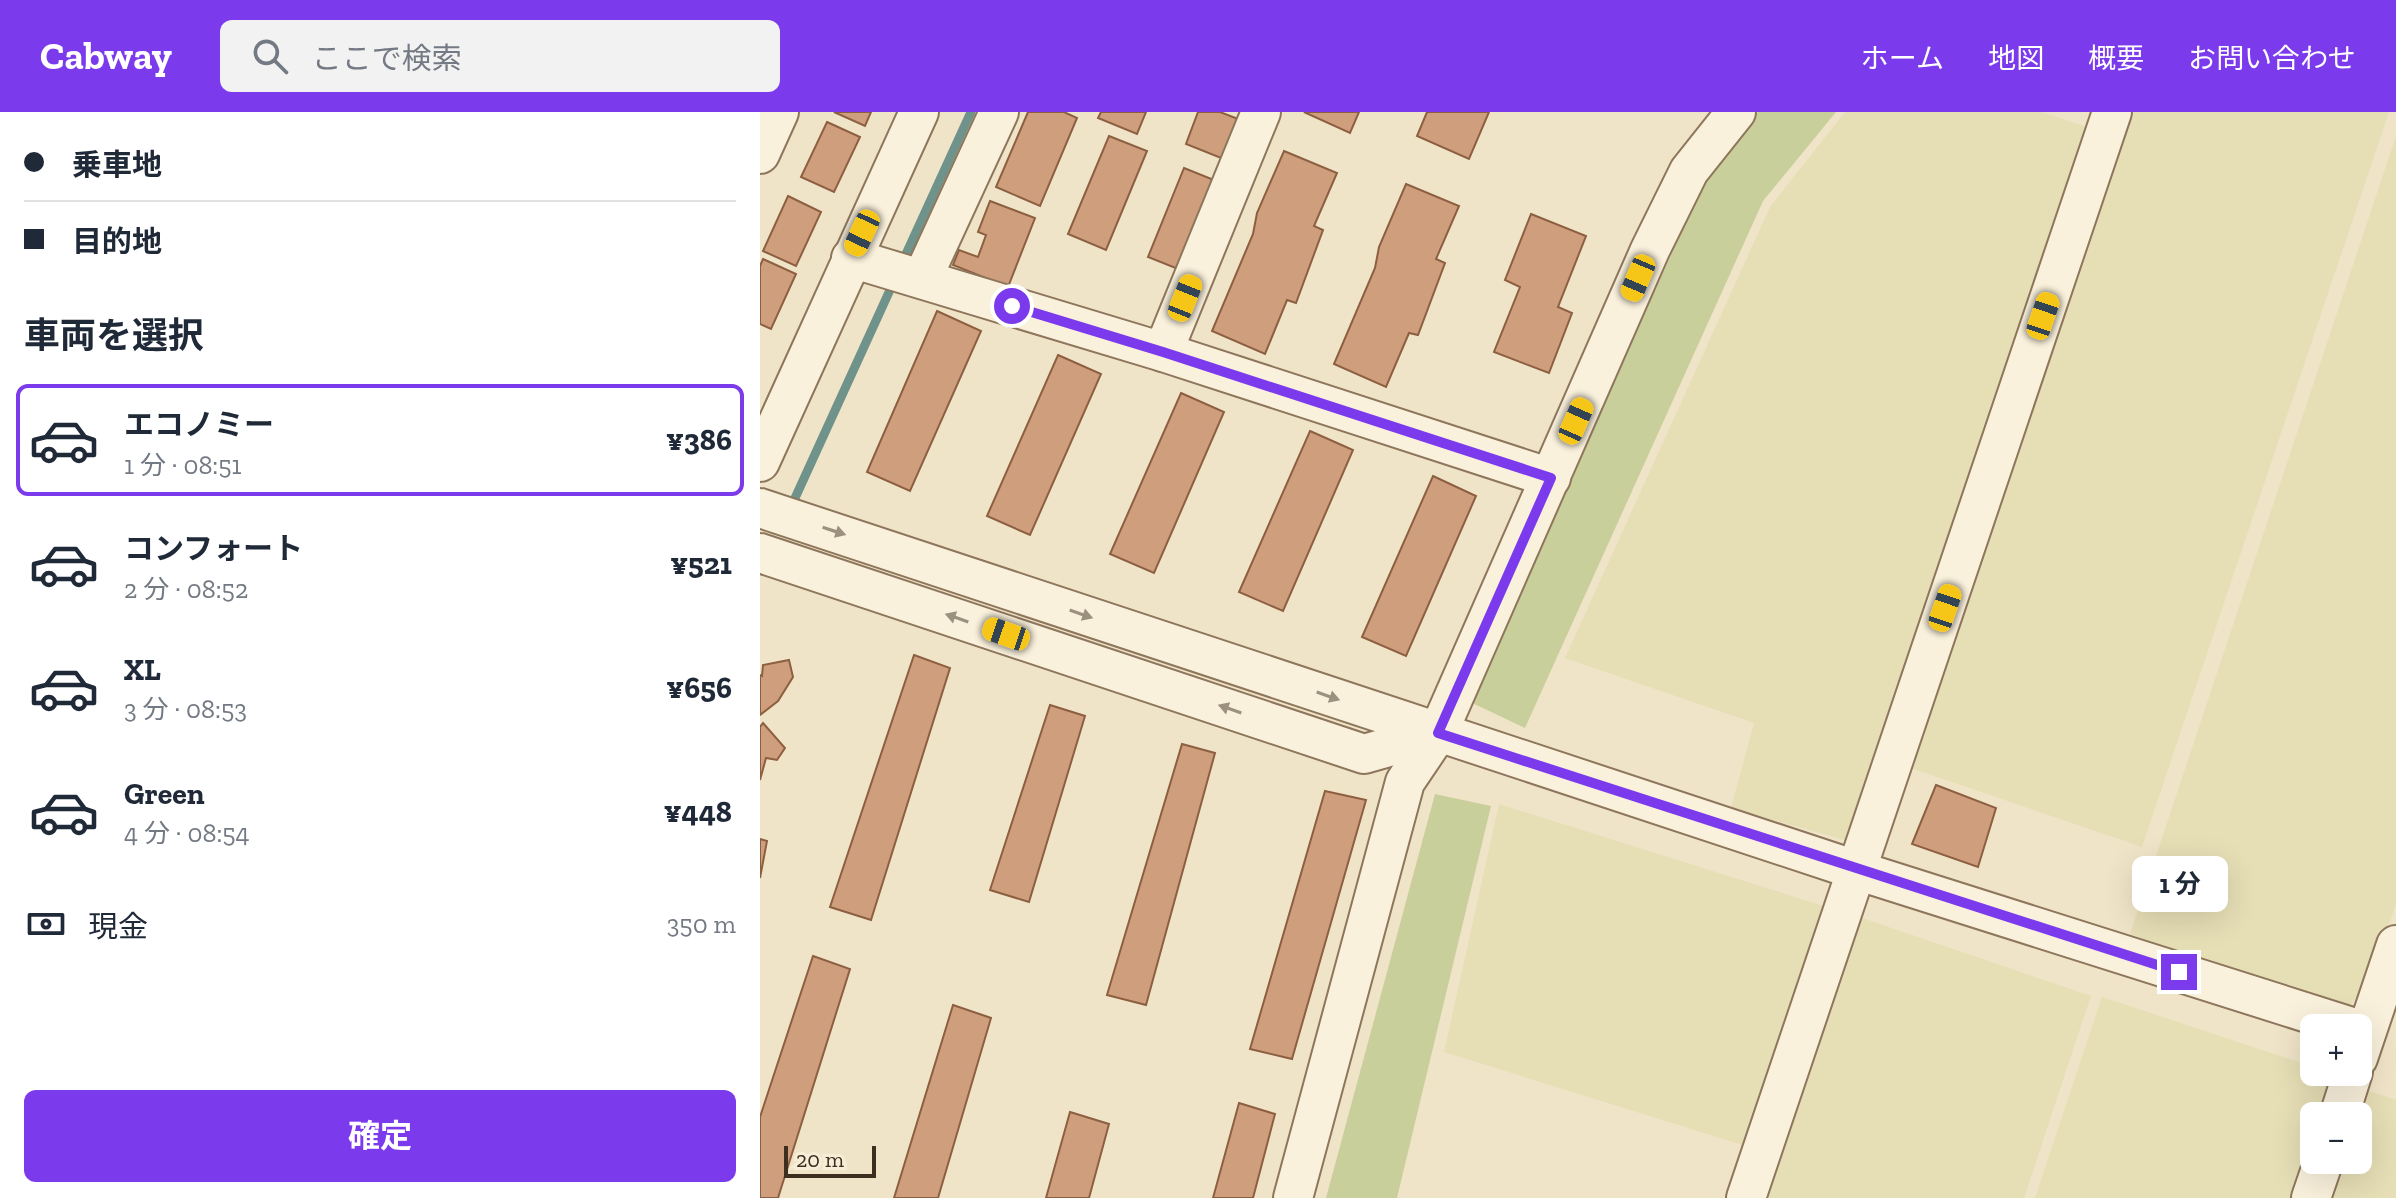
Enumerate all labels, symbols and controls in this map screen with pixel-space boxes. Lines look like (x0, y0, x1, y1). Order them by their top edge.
search box (220, 20, 780, 92)
text: Cabway (40, 33, 172, 79)
icon: search (248, 34, 292, 78)
text: ここで検索 (312, 41, 462, 77)
text: ホーム (1861, 42, 1944, 75)
text: 地図 (1988, 42, 2044, 75)
text: 概要 (2088, 42, 2144, 75)
text: お問い合わせ (2188, 42, 2356, 75)
text: 乗車地 (72, 147, 162, 183)
car (841, 206, 883, 260)
text: 目的地 (72, 224, 162, 260)
car (1618, 251, 1658, 305)
car (1165, 271, 1205, 325)
route start (994, 288, 1030, 324)
car (2024, 289, 2062, 343)
text: 車両を選択 (24, 314, 204, 357)
car (1555, 394, 1597, 448)
icon: car (28, 404, 100, 476)
text: エコノミー (124, 407, 274, 443)
text: ¥386 (666, 422, 732, 458)
text: 1 分 · 08:51 (124, 449, 242, 481)
one-way arrow (823, 526, 847, 538)
icon: car (28, 528, 100, 600)
text: コンフォート (124, 531, 303, 567)
text: ¥521 (670, 546, 732, 582)
text: 2 分 · 08:52 (124, 573, 248, 605)
car (1926, 581, 1964, 635)
one-way arrow (1069, 608, 1093, 620)
one-way arrow (945, 611, 969, 623)
car (979, 615, 1033, 653)
icon: car (28, 652, 100, 724)
text: XL (124, 652, 161, 688)
text: ¥656 (666, 670, 732, 706)
one-way arrow (1316, 691, 1340, 703)
text: 3 分 · 08:53 (124, 693, 247, 725)
one-way arrow (1218, 703, 1242, 715)
icon: car (28, 776, 100, 848)
text: Green (124, 776, 204, 812)
text: ¥448 (664, 794, 732, 830)
text: 4 分 · 08:54 (124, 817, 250, 849)
callout: 1 分 (2131, 856, 2227, 912)
text: 1 分 (2159, 868, 2201, 900)
icon: cash (24, 902, 68, 946)
text: 350 m (667, 908, 736, 940)
text: 現金 (88, 909, 148, 945)
route end (2161, 954, 2197, 990)
map controls (2300, 1014, 2372, 1174)
button: + (2300, 1014, 2372, 1086)
button: 確定 (24, 1090, 736, 1182)
button: − (2300, 1102, 2372, 1174)
scale bar (784, 1142, 876, 1178)
text: 20 m (796, 1146, 844, 1173)

